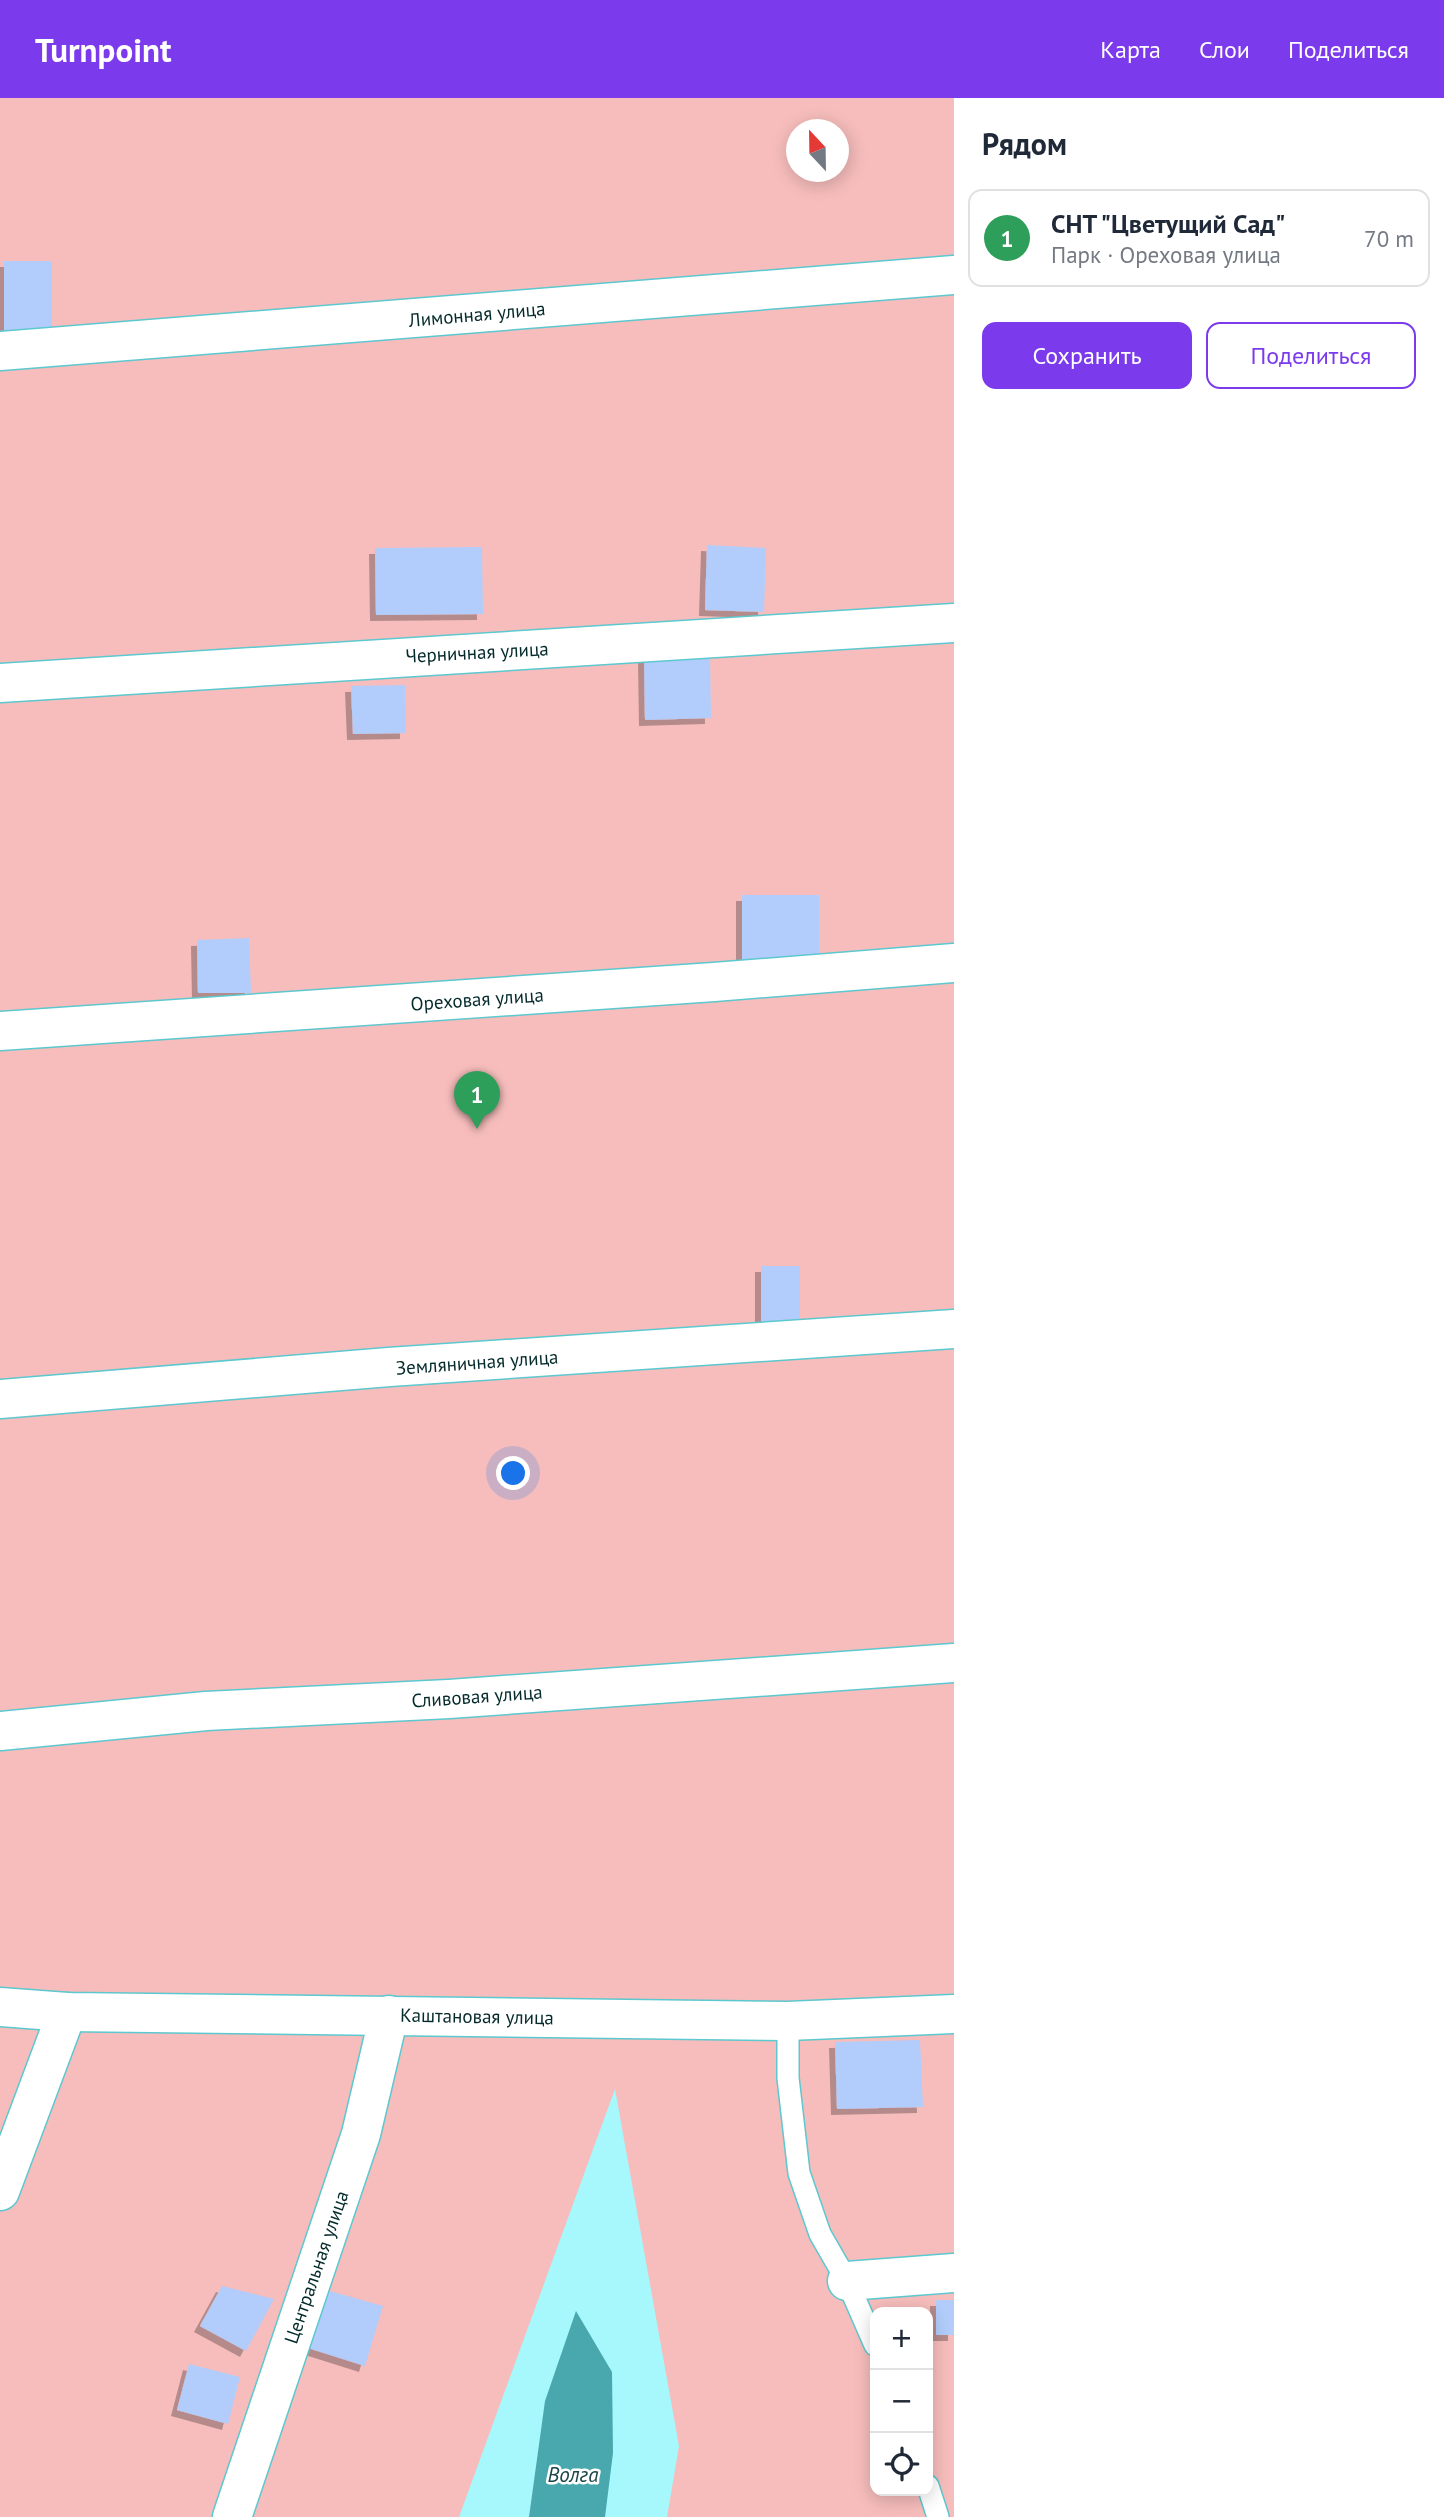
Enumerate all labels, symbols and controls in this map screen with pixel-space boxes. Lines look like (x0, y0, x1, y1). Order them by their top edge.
text: Turnpoint (35, 28, 172, 71)
text: Карта (1100, 34, 1161, 65)
text: Слои (1199, 34, 1250, 65)
text: Поделиться (1288, 34, 1409, 65)
north arrow (786, 119, 849, 182)
text: Рядом (982, 124, 1067, 163)
text: СНТ "Цветущий Сад" (1051, 207, 1286, 240)
text: 1 (1000, 224, 1014, 253)
text: 70 m (1364, 224, 1414, 253)
text: Парк · Ореховая улица (1051, 240, 1281, 269)
street label: Лимонная улица (407, 296, 546, 332)
button: Сохранить (982, 322, 1192, 389)
button: Поделиться (1206, 322, 1416, 389)
street label: Черничная улица (405, 636, 549, 668)
street label: Ореховая улица (410, 982, 544, 1016)
pin: 1 (454, 1071, 500, 1129)
street label: Земляничная улица (395, 1344, 559, 1380)
your location (496, 1456, 530, 1490)
street label: Сливовая улица (411, 1679, 543, 1713)
street label: Каштановая улица (400, 2003, 554, 2029)
street label: Центральная улица (279, 2187, 353, 2347)
map controls (870, 2307, 933, 2496)
button: + (870, 2307, 933, 2370)
button: − (870, 2370, 933, 2433)
button: locate (870, 2433, 933, 2496)
water label: Волга (548, 2461, 599, 2488)

